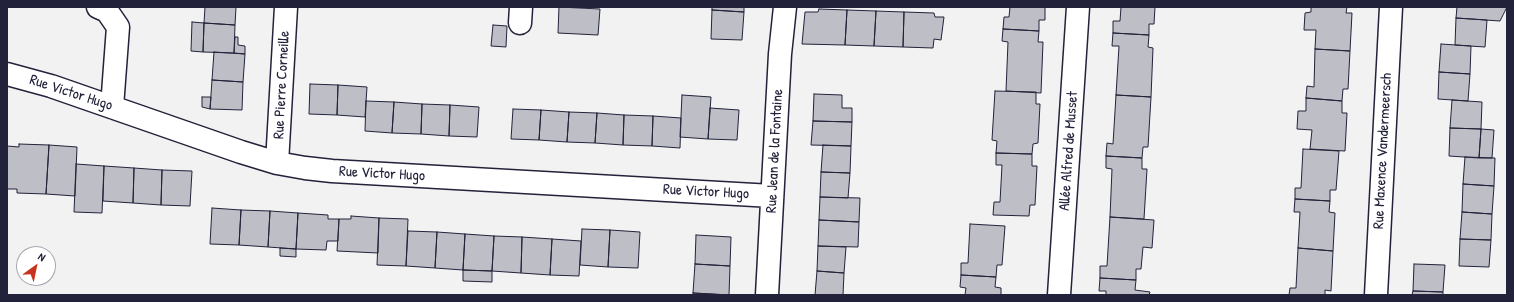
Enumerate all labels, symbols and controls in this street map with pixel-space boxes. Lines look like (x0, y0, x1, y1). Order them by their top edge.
street label: Rue Pierre Corneille (270, 30, 294, 140)
street label: Rue Victor Hugo (27, 71, 115, 115)
street label: Rue Maxence Vandermeersch (1370, 73, 1396, 229)
street label: Rue Jean de la Fontaine (763, 89, 787, 213)
street label: Allée Alfred de Musset (1056, 91, 1082, 211)
street label: Rue Victor Hugo (339, 163, 425, 185)
street label: Rue Victor Hugo (663, 181, 749, 203)
north arrow (16, 246, 56, 286)
text: N (36, 249, 48, 264)

